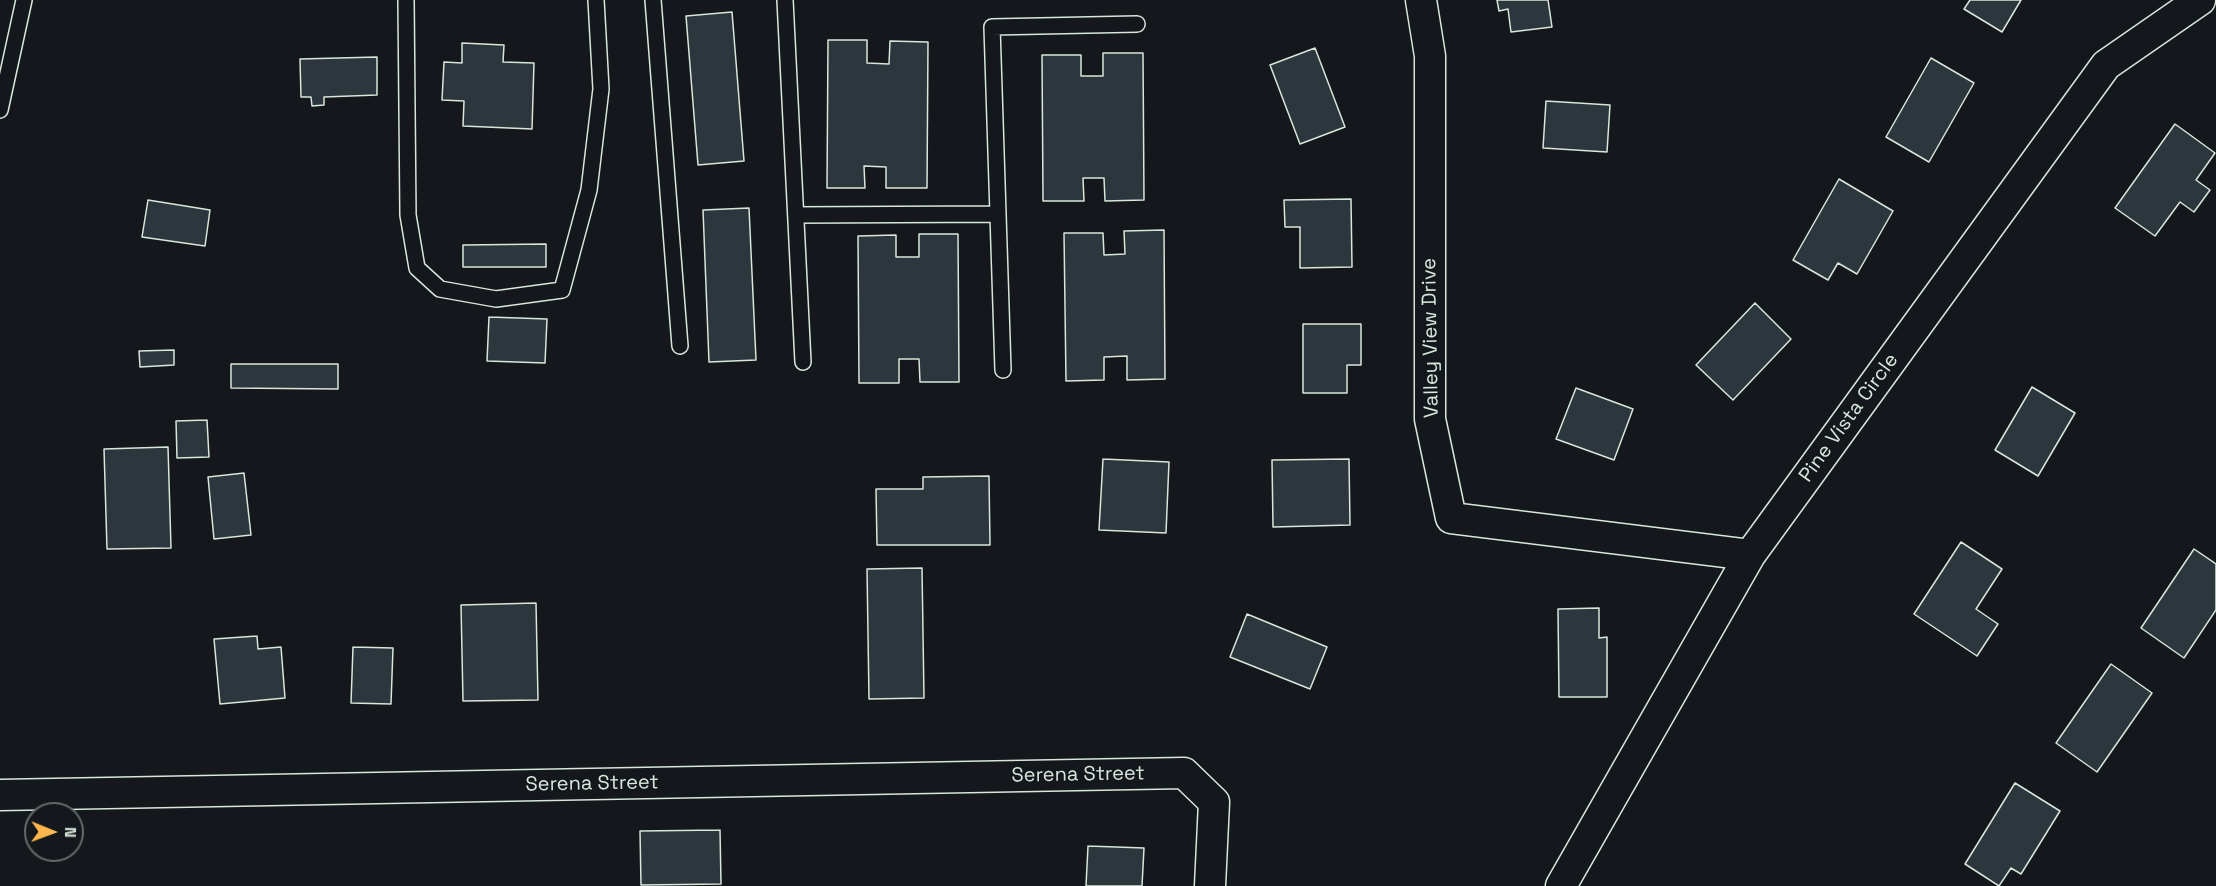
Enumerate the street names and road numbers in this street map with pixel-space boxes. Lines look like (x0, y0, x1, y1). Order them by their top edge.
street label: Valley View Drive (1418, 258, 1444, 418)
street label: Pine Vista Circle (1794, 349, 1904, 487)
street label: Serena Street (1011, 762, 1145, 788)
street label: Serena Street (525, 771, 659, 797)

